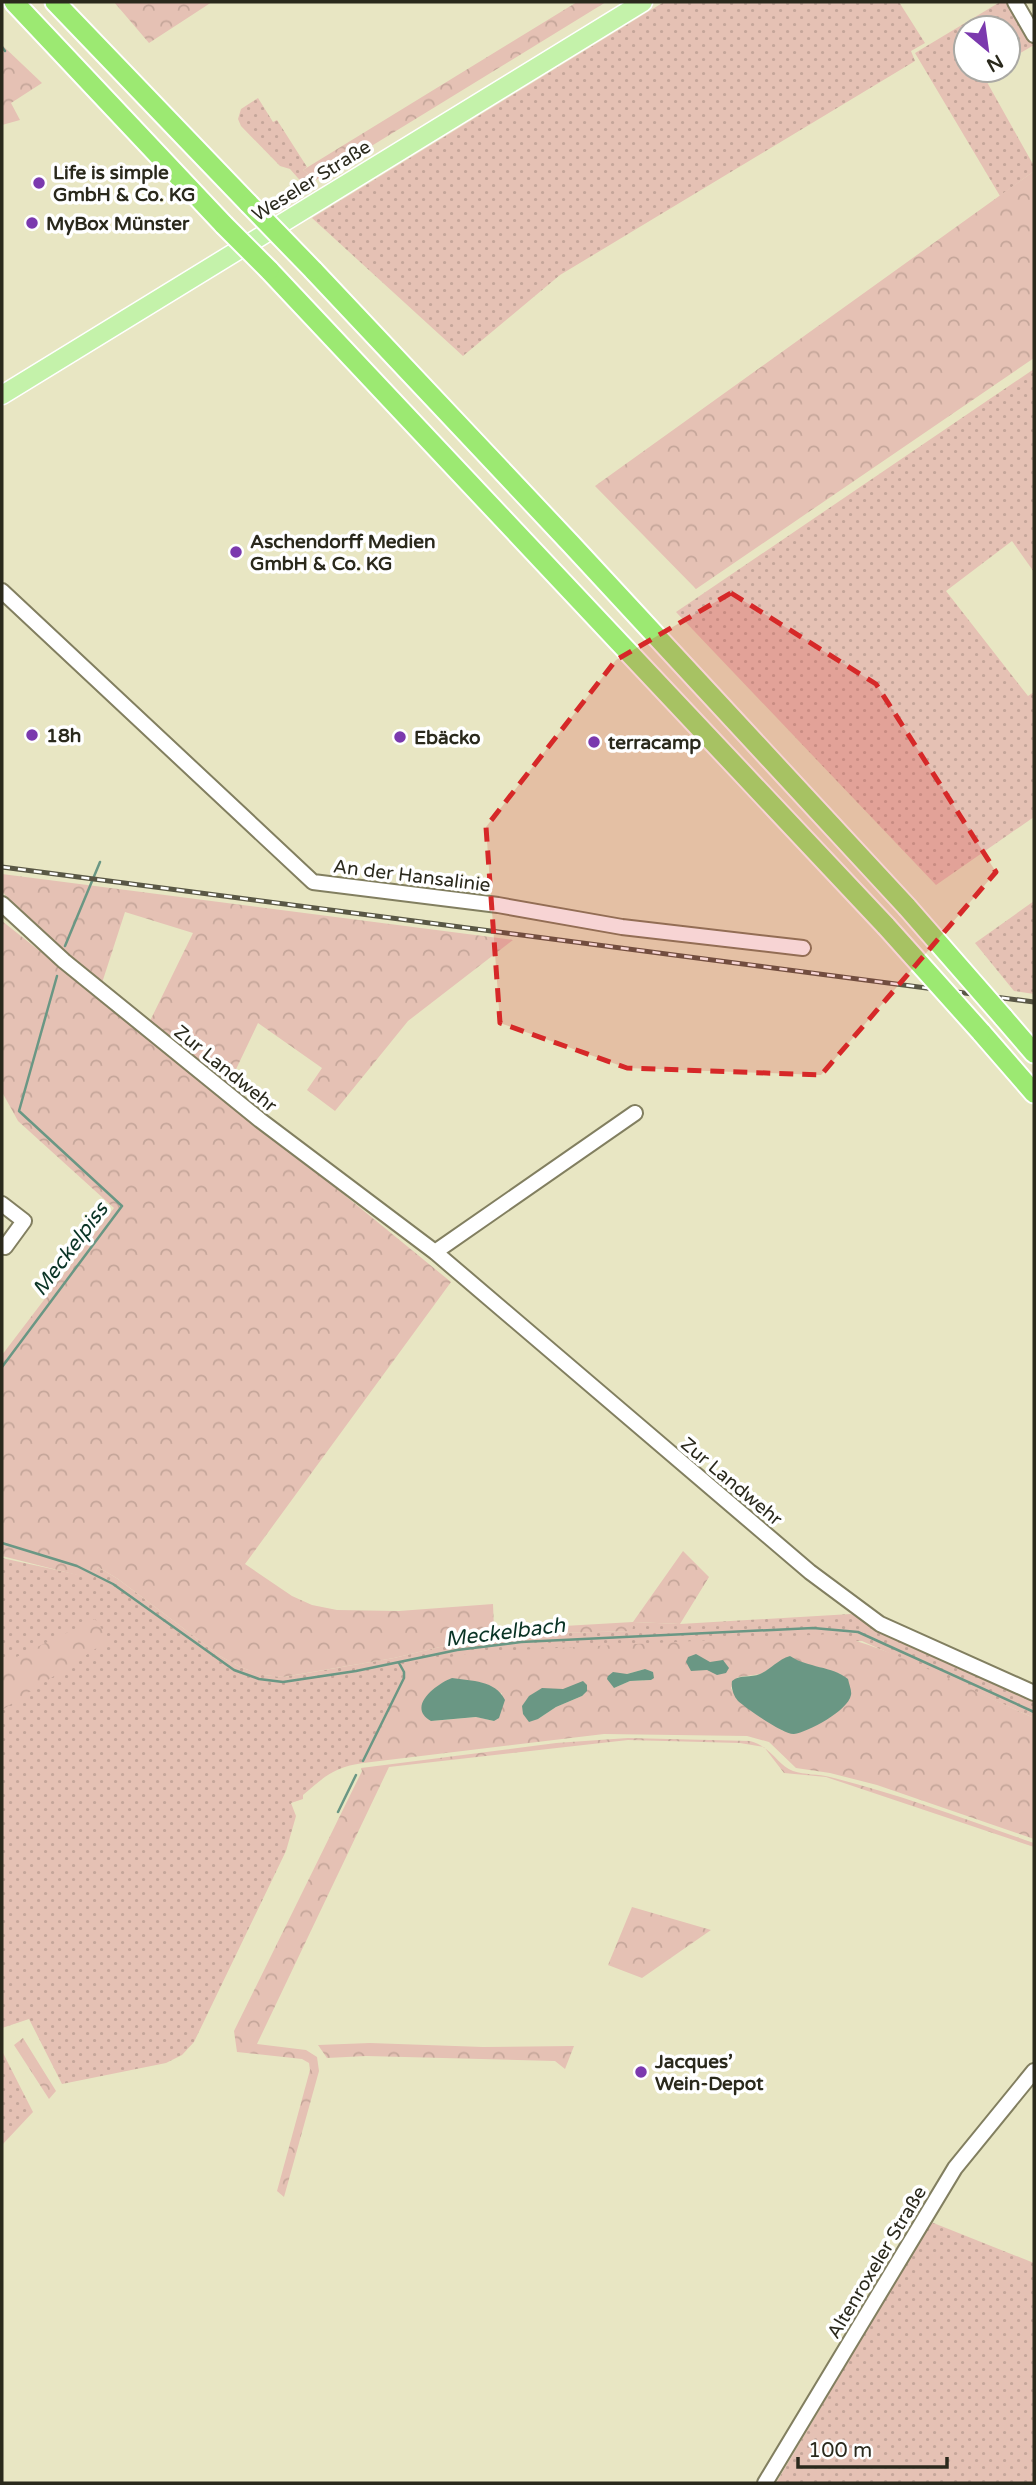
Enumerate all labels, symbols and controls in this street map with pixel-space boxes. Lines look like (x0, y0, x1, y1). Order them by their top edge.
north arrow (952, 14, 1022, 84)
text: N (983, 50, 1007, 76)
street label: Weseler Straße (248, 136, 375, 226)
place label: Life is simple GmbH & Co. KG (53, 162, 195, 206)
marker: Life is simple GmbH & Co. KG (31, 175, 47, 191)
place label: MyBox Münster (46, 213, 190, 236)
marker: MyBox Münster (24, 215, 40, 231)
place label: Aschendorff Medien GmbH & Co. KG (250, 531, 436, 575)
marker: Aschendorff Medien GmbH & Co. KG (228, 544, 244, 560)
place label: 18h (46, 725, 81, 747)
marker: 18h (24, 727, 40, 743)
place label: Ebäcko (414, 727, 481, 749)
marker: Ebäcko (392, 729, 408, 745)
place label: terracamp (608, 732, 701, 755)
marker: terracamp (586, 734, 602, 750)
street label: An der Hansalinie (332, 855, 492, 897)
street label: Zur Landwehr (170, 1021, 282, 1117)
water label: Meckelpiss (27, 1196, 115, 1301)
street label: Zur Landwehr (676, 1433, 787, 1531)
water label: Meckelbach (444, 1613, 568, 1652)
place label: Jacques’ Wein-Depot (654, 2051, 764, 2096)
marker: Jacques’ Wein-Depot (633, 2064, 649, 2080)
street label: Altenroxeler Straße (823, 2182, 931, 2343)
scale bar (798, 2426, 947, 2470)
text: 100 m (808, 2438, 872, 2463)

